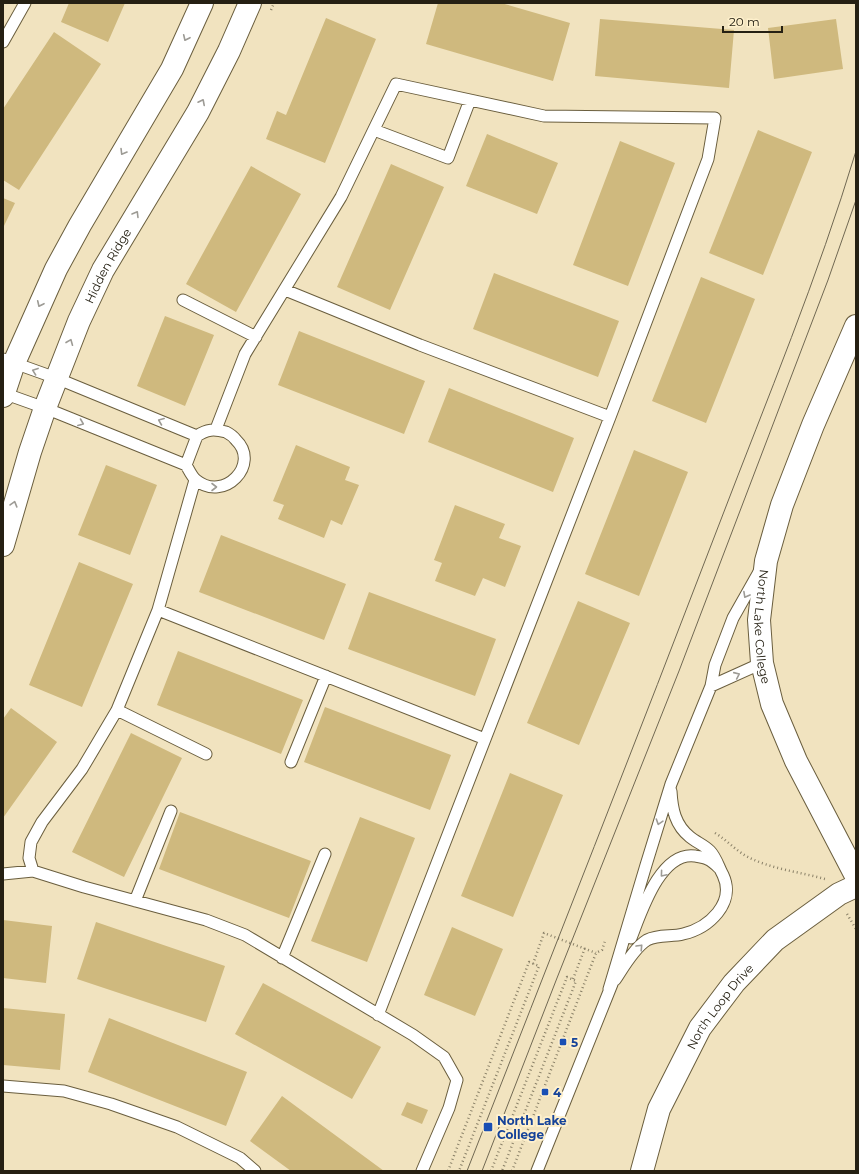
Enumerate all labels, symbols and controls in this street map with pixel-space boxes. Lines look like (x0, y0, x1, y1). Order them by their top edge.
scale bar (723, 8, 782, 34)
text: 20 m (729, 14, 760, 29)
one-way arrow (183, 34, 191, 42)
one-way arrow (198, 99, 205, 107)
one-way arrow (121, 148, 128, 155)
one-way arrow (131, 211, 139, 218)
street label: Hidden Ridge (81, 225, 134, 306)
one-way arrow (37, 300, 45, 307)
one-way arrow (66, 339, 74, 346)
one-way arrow (32, 367, 39, 375)
one-way arrow (77, 418, 84, 426)
one-way arrow (157, 418, 165, 426)
one-way arrow (211, 483, 217, 491)
one-way arrow (9, 501, 18, 508)
street label: North Lake College (751, 569, 774, 685)
one-way arrow (744, 590, 751, 598)
one-way arrow (733, 671, 740, 679)
one-way arrow (656, 818, 664, 825)
one-way arrow (660, 869, 667, 876)
one-way arrow (635, 944, 643, 952)
street label: North Loop Drive (683, 960, 756, 1052)
place label: 5 (571, 1035, 578, 1050)
marker: 5 (558, 1037, 568, 1047)
place label: 4 (553, 1085, 562, 1100)
marker: 4 (540, 1087, 550, 1097)
place label: North Lake College (497, 1113, 567, 1142)
marker: North Lake College (482, 1121, 494, 1133)

